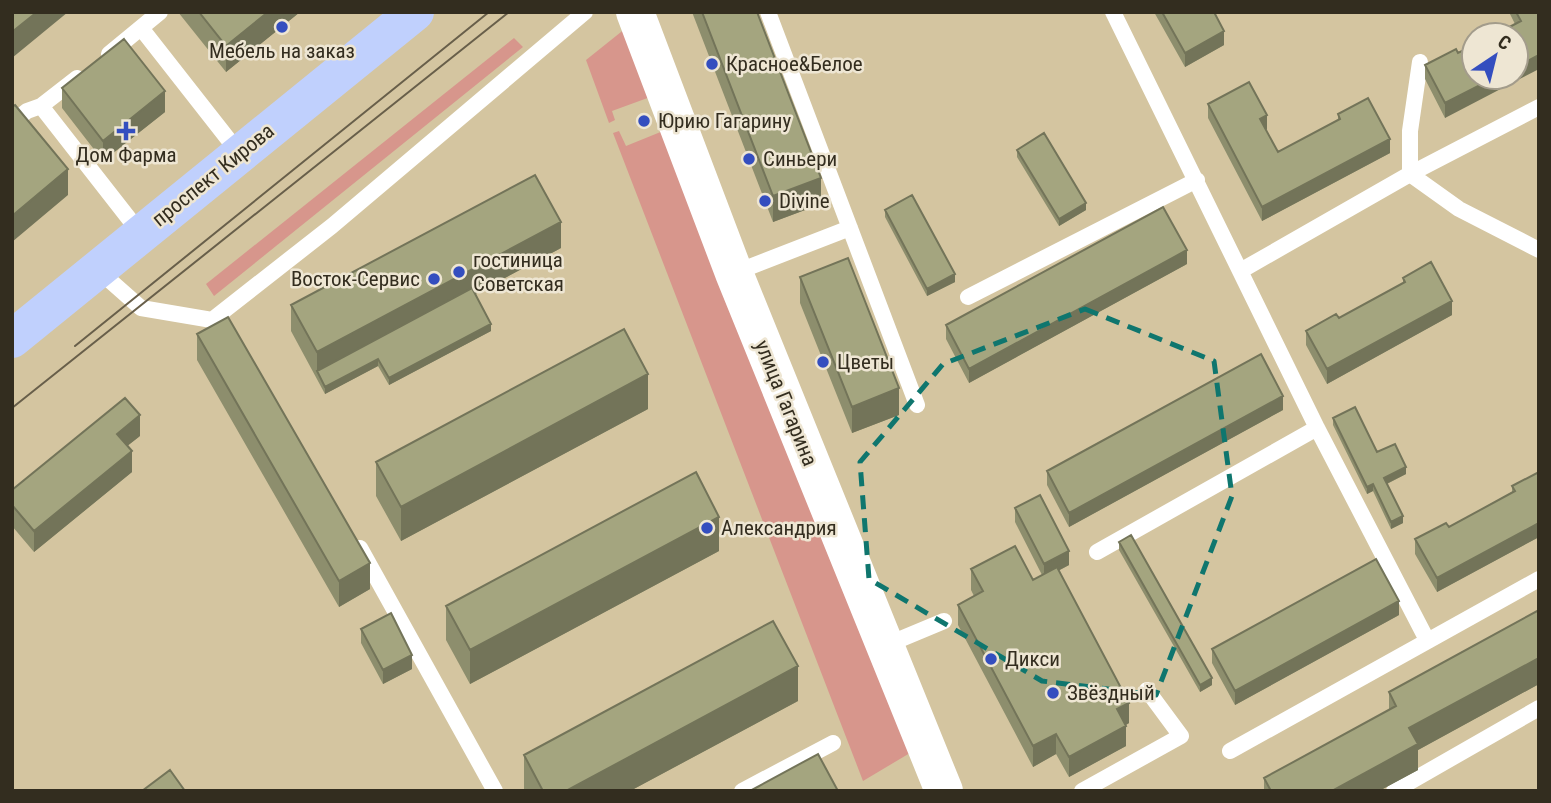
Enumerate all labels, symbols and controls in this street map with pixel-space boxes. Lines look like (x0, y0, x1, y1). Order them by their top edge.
marker: Мебель на заказ (274, 19, 290, 35)
north arrow (1460, 21, 1530, 91)
text: С (1493, 30, 1516, 55)
place label: Мебель на заказ (209, 39, 355, 63)
place label: Красное&Белое (726, 52, 863, 76)
marker: Красное&Белое (704, 56, 720, 72)
place label: Юрию Гагарину (658, 109, 792, 133)
marker: Юрию Гагарину (636, 113, 652, 129)
street label: проспект Кирова (147, 119, 279, 231)
marker: Дом Фарма (118, 123, 134, 139)
place label: Дом Фарма (75, 143, 177, 167)
place label: Синьери (763, 147, 837, 171)
marker: Синьери (741, 151, 757, 167)
place label: Divine (779, 189, 830, 213)
marker: Divine (757, 193, 773, 209)
place label: гостиница Советская (473, 248, 564, 296)
marker: гостиница Советская (451, 264, 467, 280)
place label: Восток-Сервис (291, 267, 420, 291)
marker: Восток-Сервис (426, 271, 442, 287)
street label: улица Гагарина (750, 337, 822, 469)
place label: Цветы (837, 350, 894, 374)
marker: Цветы (815, 354, 831, 370)
place label: Александрия (721, 516, 837, 540)
marker: Александрия (699, 520, 715, 536)
place label: Дикси (1005, 647, 1060, 671)
marker: Дикси (983, 651, 999, 667)
place label: Звёздный (1067, 681, 1155, 705)
marker: Звёздный (1045, 685, 1061, 701)

